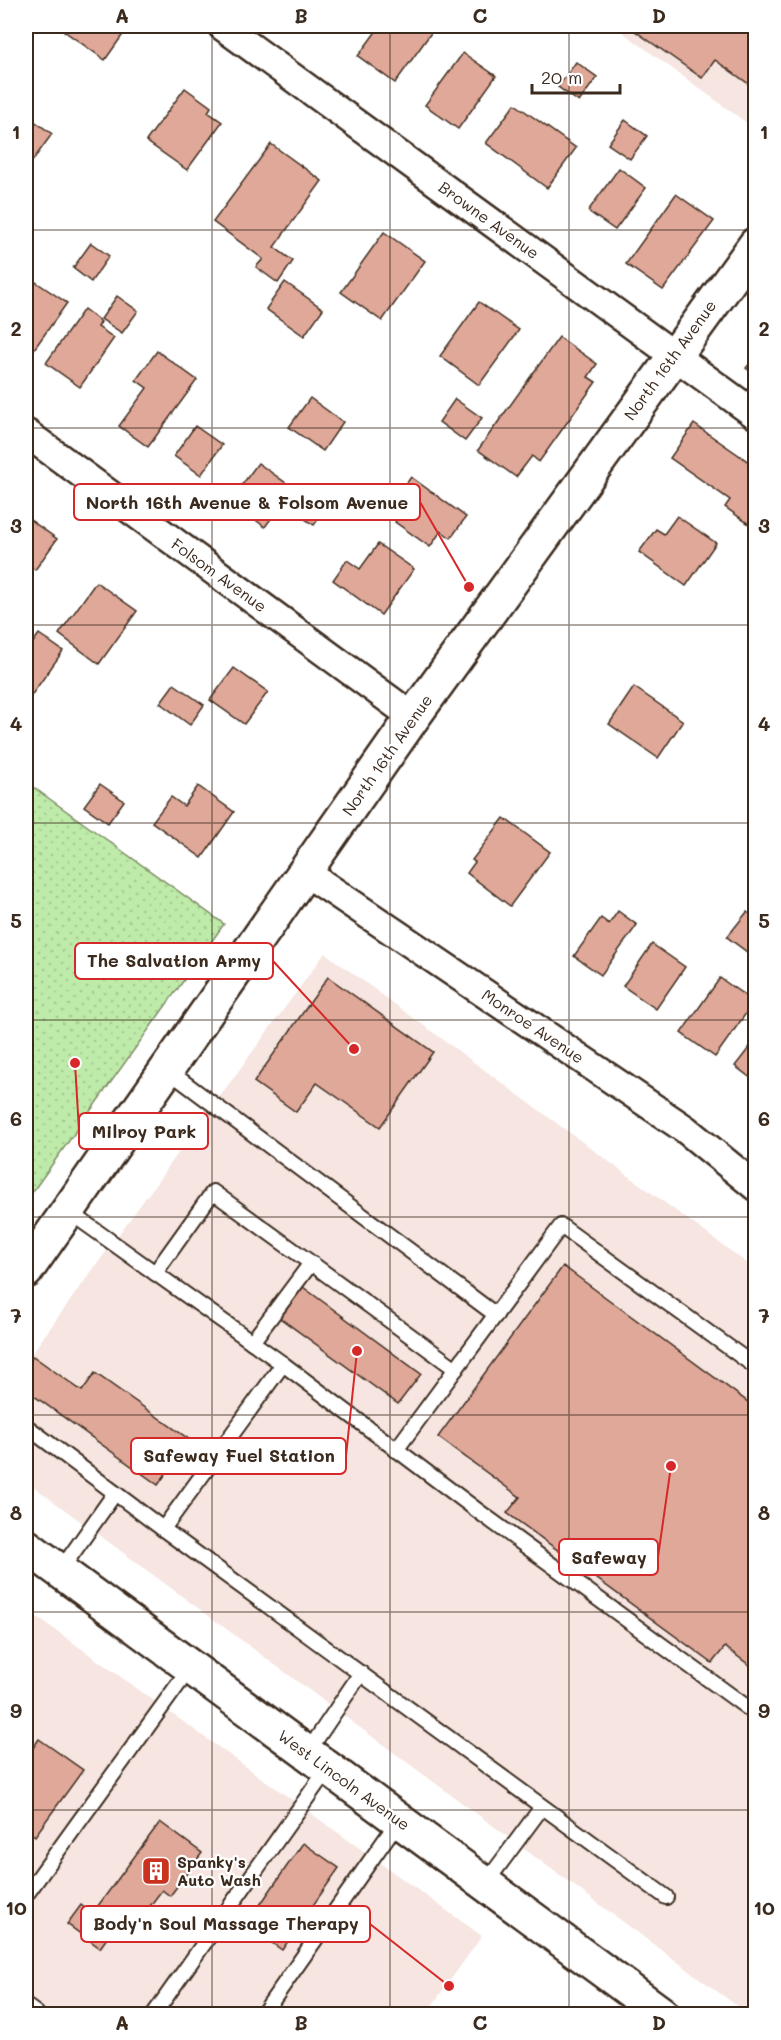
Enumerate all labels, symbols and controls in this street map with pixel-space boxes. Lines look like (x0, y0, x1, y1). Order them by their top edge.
text: A (115, 2, 129, 28)
text: B (294, 2, 308, 28)
text: C (473, 2, 488, 28)
text: D (652, 2, 666, 28)
scale bar (532, 57, 620, 95)
text: 20 m (541, 65, 582, 89)
text: 1 (12, 118, 20, 144)
text: 1 (760, 118, 768, 144)
street label: Browne Avenue (435, 176, 544, 263)
street label: North 16th Avenue (619, 295, 720, 424)
text: 2 (10, 315, 22, 341)
text: 2 (758, 315, 770, 341)
callout: North 16th Avenue & Folsom Avenue (74, 484, 420, 520)
text: North 16th Avenue & Folsom Avenue (86, 490, 408, 514)
text: 3 (10, 512, 22, 538)
text: 3 (758, 512, 770, 538)
street label: Folsom Avenue (167, 533, 271, 616)
street label: North 16th Avenue (337, 690, 436, 820)
text: 4 (10, 710, 23, 736)
text: 4 (758, 710, 771, 736)
text: 5 (10, 907, 22, 933)
text: 5 (758, 907, 770, 933)
callout: The Salvation Army (75, 943, 273, 979)
text: The Salvation Army (87, 948, 261, 972)
street label: Monroe Avenue (478, 984, 588, 1068)
text: 6 (10, 1105, 22, 1131)
text: 6 (758, 1105, 770, 1131)
callout: Milroy Park (79, 1113, 208, 1149)
text: Milroy Park (92, 1119, 196, 1143)
text: 7 (10, 1302, 22, 1328)
text: 7 (758, 1302, 770, 1328)
callout: Safeway Fuel Station (131, 1438, 346, 1474)
text: Safeway Fuel Station (143, 1443, 335, 1467)
text: 8 (10, 1499, 22, 1525)
text: 8 (758, 1499, 770, 1525)
callout: Safeway (559, 1539, 658, 1575)
text: Safeway (571, 1545, 647, 1569)
text: 9 (10, 1697, 22, 1723)
text: 9 (758, 1697, 770, 1723)
street label: West Lincoln Avenue (274, 1725, 415, 1835)
place label: Spanky's Auto Wash (177, 1851, 261, 1890)
building icon: Spanky's Auto Wash (140, 1855, 172, 1887)
text: 10 (5, 1894, 27, 1920)
text: 10 (753, 1894, 775, 1920)
callout: Body'n Soul Massage Therapy (81, 1906, 370, 1942)
text: Body'n Soul Massage Therapy (93, 1911, 359, 1935)
text: A (115, 2009, 129, 2035)
text: B (294, 2009, 308, 2035)
text: C (473, 2009, 488, 2035)
text: D (652, 2009, 666, 2035)

